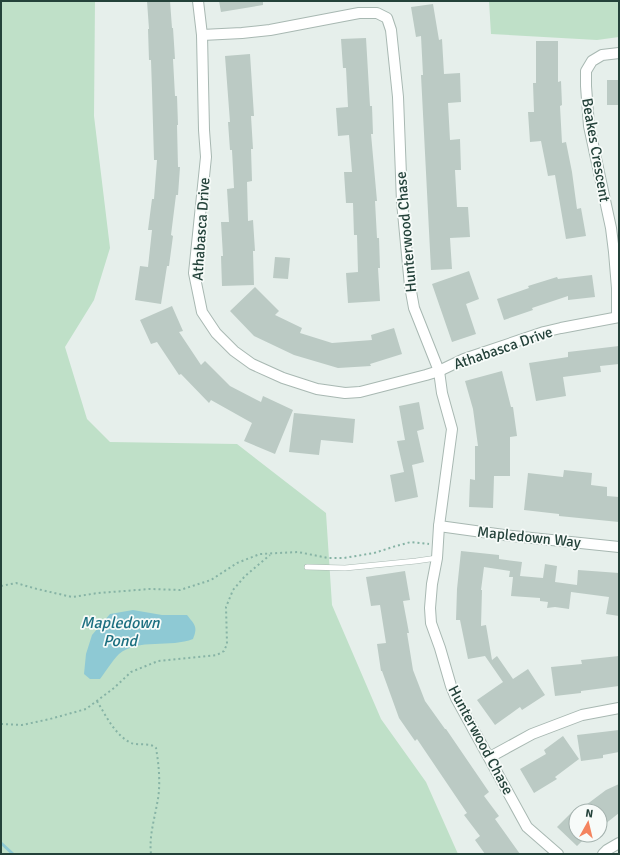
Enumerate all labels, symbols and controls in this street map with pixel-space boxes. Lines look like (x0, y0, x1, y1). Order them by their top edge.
street label: Beakes Crescent (578, 97, 614, 203)
street label: Hunterwood Chase (392, 171, 420, 293)
street label: Athabasca Drive (188, 177, 214, 281)
street label: Athabasca Drive (451, 323, 555, 373)
street label: Mapledown Way (476, 523, 582, 551)
water label: Mapledown Pond (81, 613, 161, 651)
street label: Hunterwood Chase (445, 682, 517, 798)
north arrow (568, 803, 608, 843)
text: N (585, 807, 594, 821)

